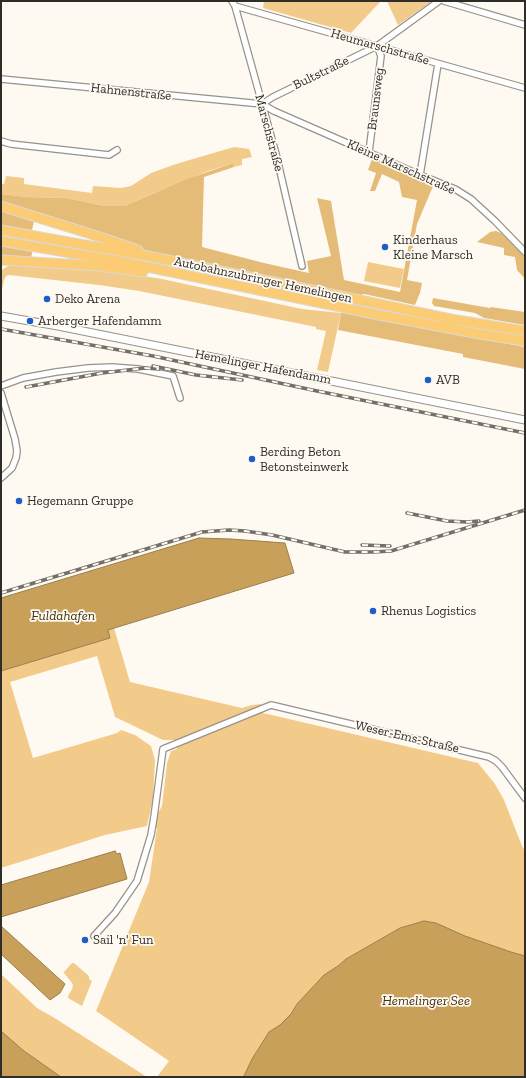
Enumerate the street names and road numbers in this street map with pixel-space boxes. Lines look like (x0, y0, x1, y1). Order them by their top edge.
street label: Heumarschstraße (329, 25, 431, 69)
street label: Bultstraße (290, 53, 352, 93)
street label: Braunsweg (364, 67, 388, 131)
street label: Hahnenstraße (90, 80, 172, 104)
street label: Marschstraße (251, 93, 287, 173)
street label: Kleine Marschstraße (344, 136, 458, 198)
street label: Autobahnzubringer Hemelingen (173, 253, 353, 307)
street label: Hemelinger Hafendamm (193, 346, 333, 388)
street label: Weser-Ems-Straße (353, 717, 461, 757)

